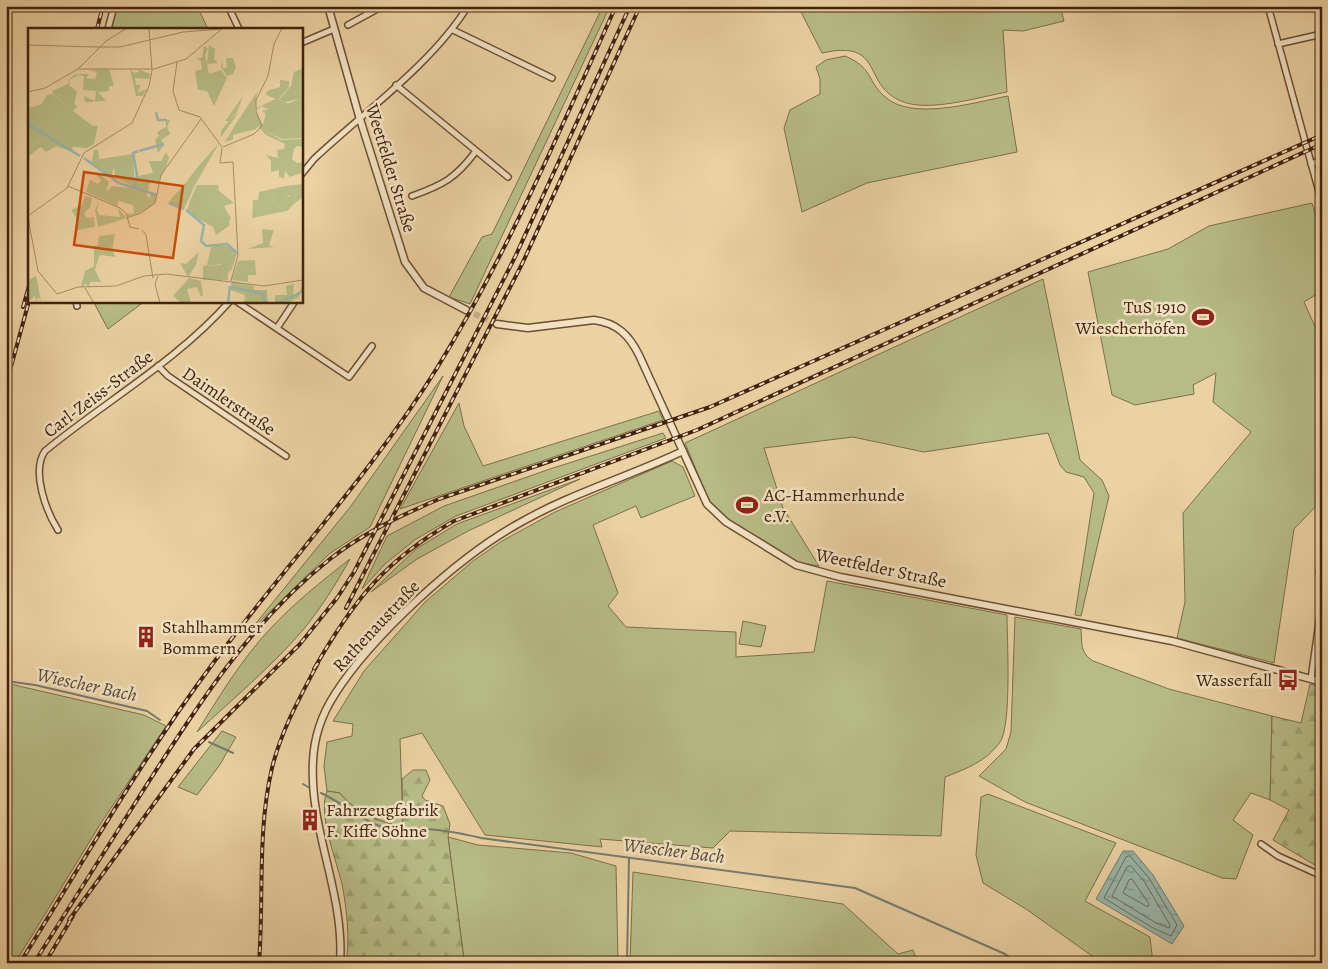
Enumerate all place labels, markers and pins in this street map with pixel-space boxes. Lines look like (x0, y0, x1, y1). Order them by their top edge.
place label: TuS 1910 Wiescherhöfen (1074, 295, 1186, 340)
sports icon: TuS 1910 Wiescherhöfen (1190, 304, 1216, 330)
place label: AC-Hammerhunde e.V. (763, 483, 905, 528)
sports icon: AC-Hammerhunde e.V. (734, 492, 760, 518)
place label: Stahlhammer Bommern (162, 615, 263, 660)
building icon: Stahlhammer Bommern (133, 624, 159, 650)
bus stop icon: Wasserfall (1275, 667, 1301, 693)
place label: Wasserfall (1195, 668, 1273, 692)
place label: Fahrzeugfabrik F. Kiffe Söhne (326, 798, 439, 843)
building icon: Fahrzeugfabrik F. Kiffe Söhne (297, 807, 323, 833)

